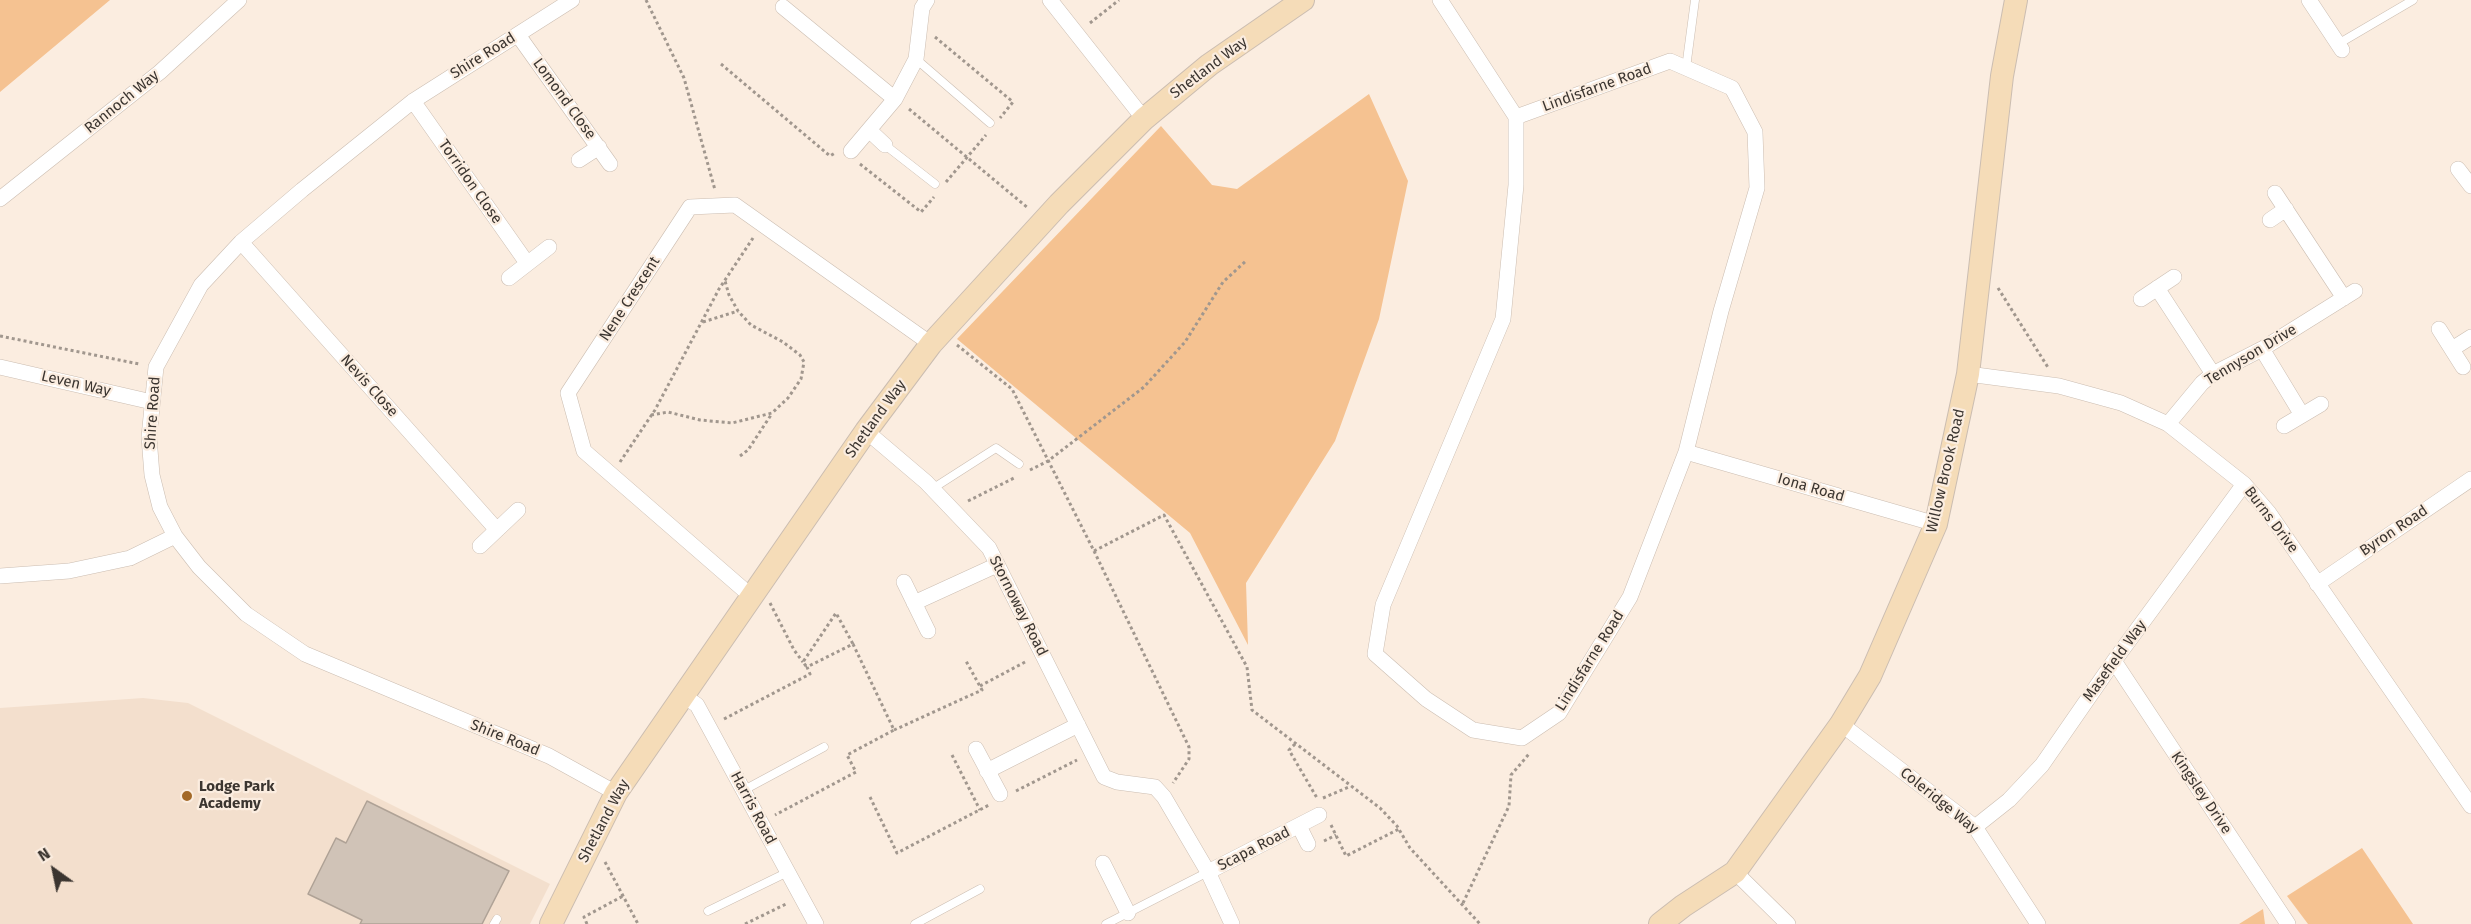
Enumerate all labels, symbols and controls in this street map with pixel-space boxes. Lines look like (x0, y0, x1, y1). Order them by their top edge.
street label: Shire Road (447, 29, 519, 83)
street label: Shetland Way (1167, 33, 1251, 103)
street label: Lomond Close (529, 55, 599, 143)
street label: Lindisfarne Road (1540, 60, 1654, 116)
street label: Rannoch Way (81, 66, 163, 138)
street label: Torridon Close (434, 136, 506, 228)
street label: Nene Crescent (596, 253, 664, 345)
street label: Tennyson Drive (2202, 321, 2300, 389)
street label: Nevis Close (336, 351, 402, 421)
street label: Leven Way (40, 367, 112, 401)
street label: Shire Road (141, 376, 165, 450)
street label: Shetland Way (842, 377, 910, 461)
street label: Willow Brook Road (1923, 407, 1969, 535)
street label: Iona Road (1775, 470, 1847, 506)
street label: Burns Drive (2240, 483, 2302, 557)
street label: Byron Road (2357, 502, 2431, 560)
street label: Stornoway Road (985, 553, 1051, 659)
street label: Lindisfarne Road (1552, 608, 1628, 714)
street label: Masefield Way (2079, 617, 2151, 705)
street label: Shire Road (468, 716, 542, 760)
street label: Kingsley Drive (2167, 748, 2235, 838)
street label: Coleridge Way (1896, 764, 1982, 838)
street label: Harris Road (726, 769, 780, 847)
street label: Shetland Way (574, 776, 634, 866)
place label: Lodge Park Academy (199, 778, 275, 813)
marker: Lodge Park Academy (180, 789, 194, 803)
street label: Scapa Road (1215, 823, 1293, 875)
north arrow (24, 840, 84, 900)
text: N (34, 844, 54, 865)

